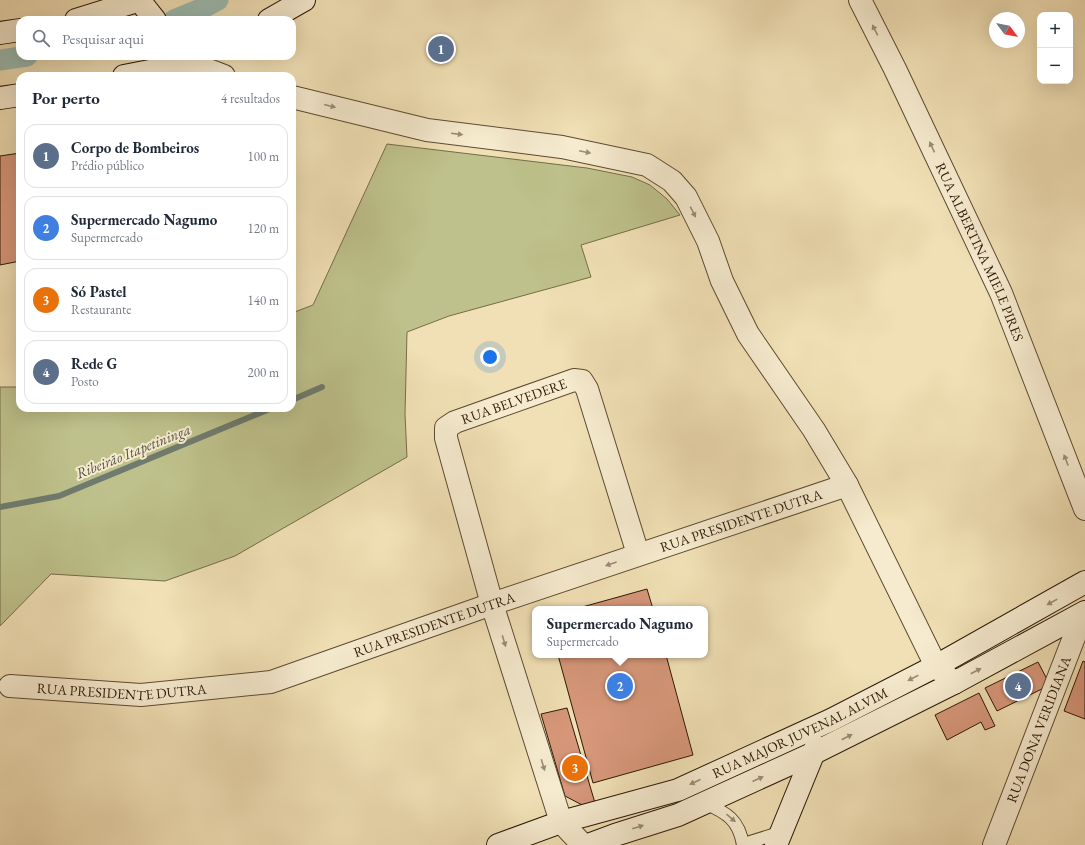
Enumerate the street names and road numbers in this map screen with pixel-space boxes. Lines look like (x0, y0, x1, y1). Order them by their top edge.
street label: RUA ALBERTINA MIELE PIRES (932, 160, 1028, 344)
street label: RUA BELVEDERE (459, 374, 569, 428)
street label: RUA PRESIDENTE DUTRA (658, 485, 825, 556)
street label: RUA PRESIDENTE DUTRA (351, 588, 518, 661)
street label: RUA DONA VERIDIANA (1002, 653, 1075, 805)
street label: RUA PRESIDENTE DUTRA (36, 679, 208, 704)
street label: RUA MAJOR JUVENAL ALVIM (709, 683, 891, 782)

